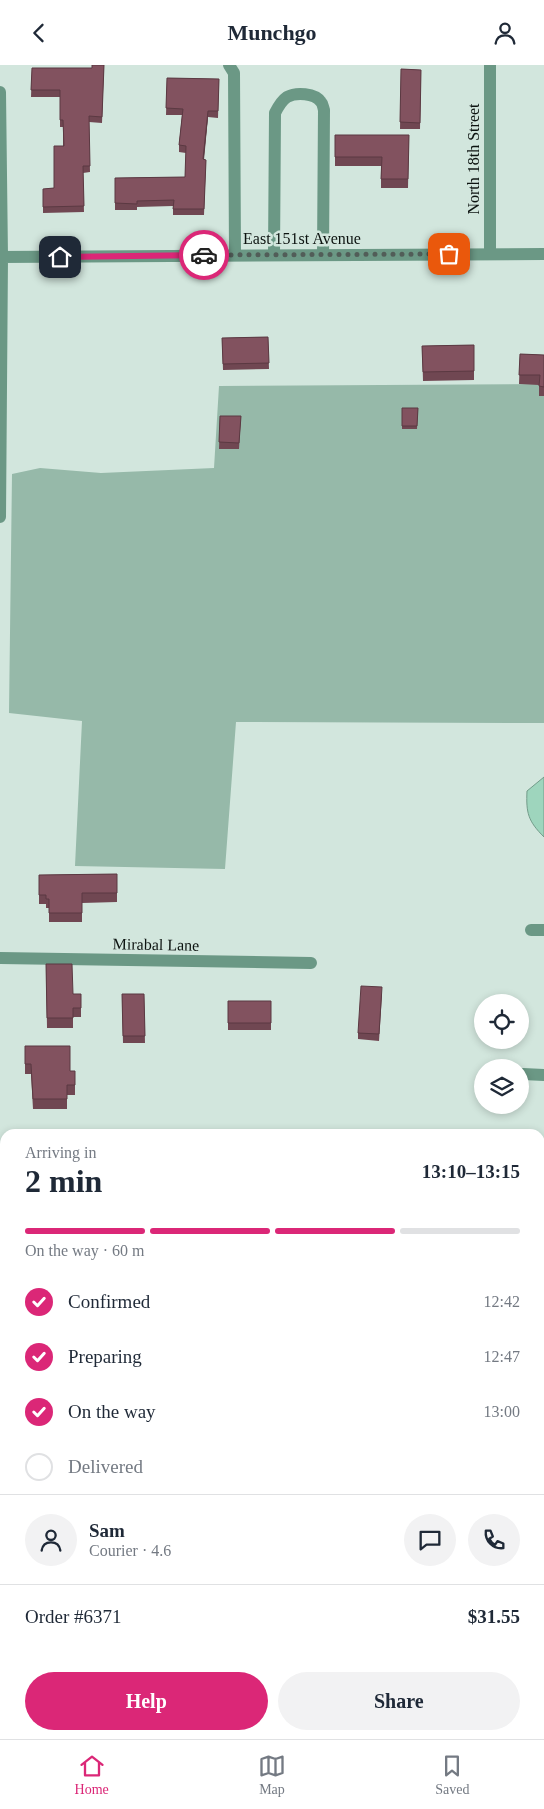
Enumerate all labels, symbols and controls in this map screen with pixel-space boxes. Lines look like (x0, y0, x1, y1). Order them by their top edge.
icon: back (25, 19, 53, 47)
icon: person (491, 19, 519, 47)
text: Munchgo (227, 20, 317, 45)
street label: North 18th Street (465, 103, 482, 215)
courier (179, 230, 229, 280)
street label: East 151st Avenue (243, 230, 361, 247)
pin (428, 233, 470, 275)
pin (39, 236, 81, 278)
icon: bag (435, 240, 463, 268)
icon: car (190, 241, 218, 269)
icon: home (46, 243, 74, 271)
street label: Mirabal Lane (113, 935, 199, 954)
map controls (474, 994, 529, 1114)
button: locate (474, 994, 529, 1049)
button: layers (474, 1059, 529, 1114)
text: Arriving in (25, 1144, 97, 1161)
text: 13:10–13:15 (422, 1161, 520, 1182)
text: 2 min (25, 1163, 102, 1199)
text: On the way · 60 m (25, 1242, 145, 1259)
icon: check (25, 1288, 53, 1316)
text: Confirmed (68, 1291, 150, 1312)
text: 12:42 (484, 1293, 520, 1310)
icon: check (25, 1343, 53, 1371)
text: Preparing (68, 1346, 142, 1367)
text: 12:47 (484, 1348, 520, 1365)
icon: check (25, 1398, 53, 1426)
text: On the way (68, 1401, 156, 1422)
text: 13:00 (484, 1403, 520, 1420)
text: Delivered (68, 1456, 143, 1477)
button: person (25, 1514, 77, 1566)
button: chat (404, 1514, 456, 1566)
button: phone (468, 1514, 520, 1566)
text: Sam (89, 1520, 125, 1541)
text: Courier · 4.6 (89, 1542, 171, 1559)
text: Order #6371 (25, 1606, 122, 1627)
text: $31.55 (468, 1606, 520, 1627)
button: Help (25, 1672, 268, 1730)
button: Share (278, 1672, 520, 1730)
tab: Home (75, 1752, 109, 1798)
tab: Map (258, 1752, 286, 1798)
tab: Saved (435, 1752, 469, 1798)

